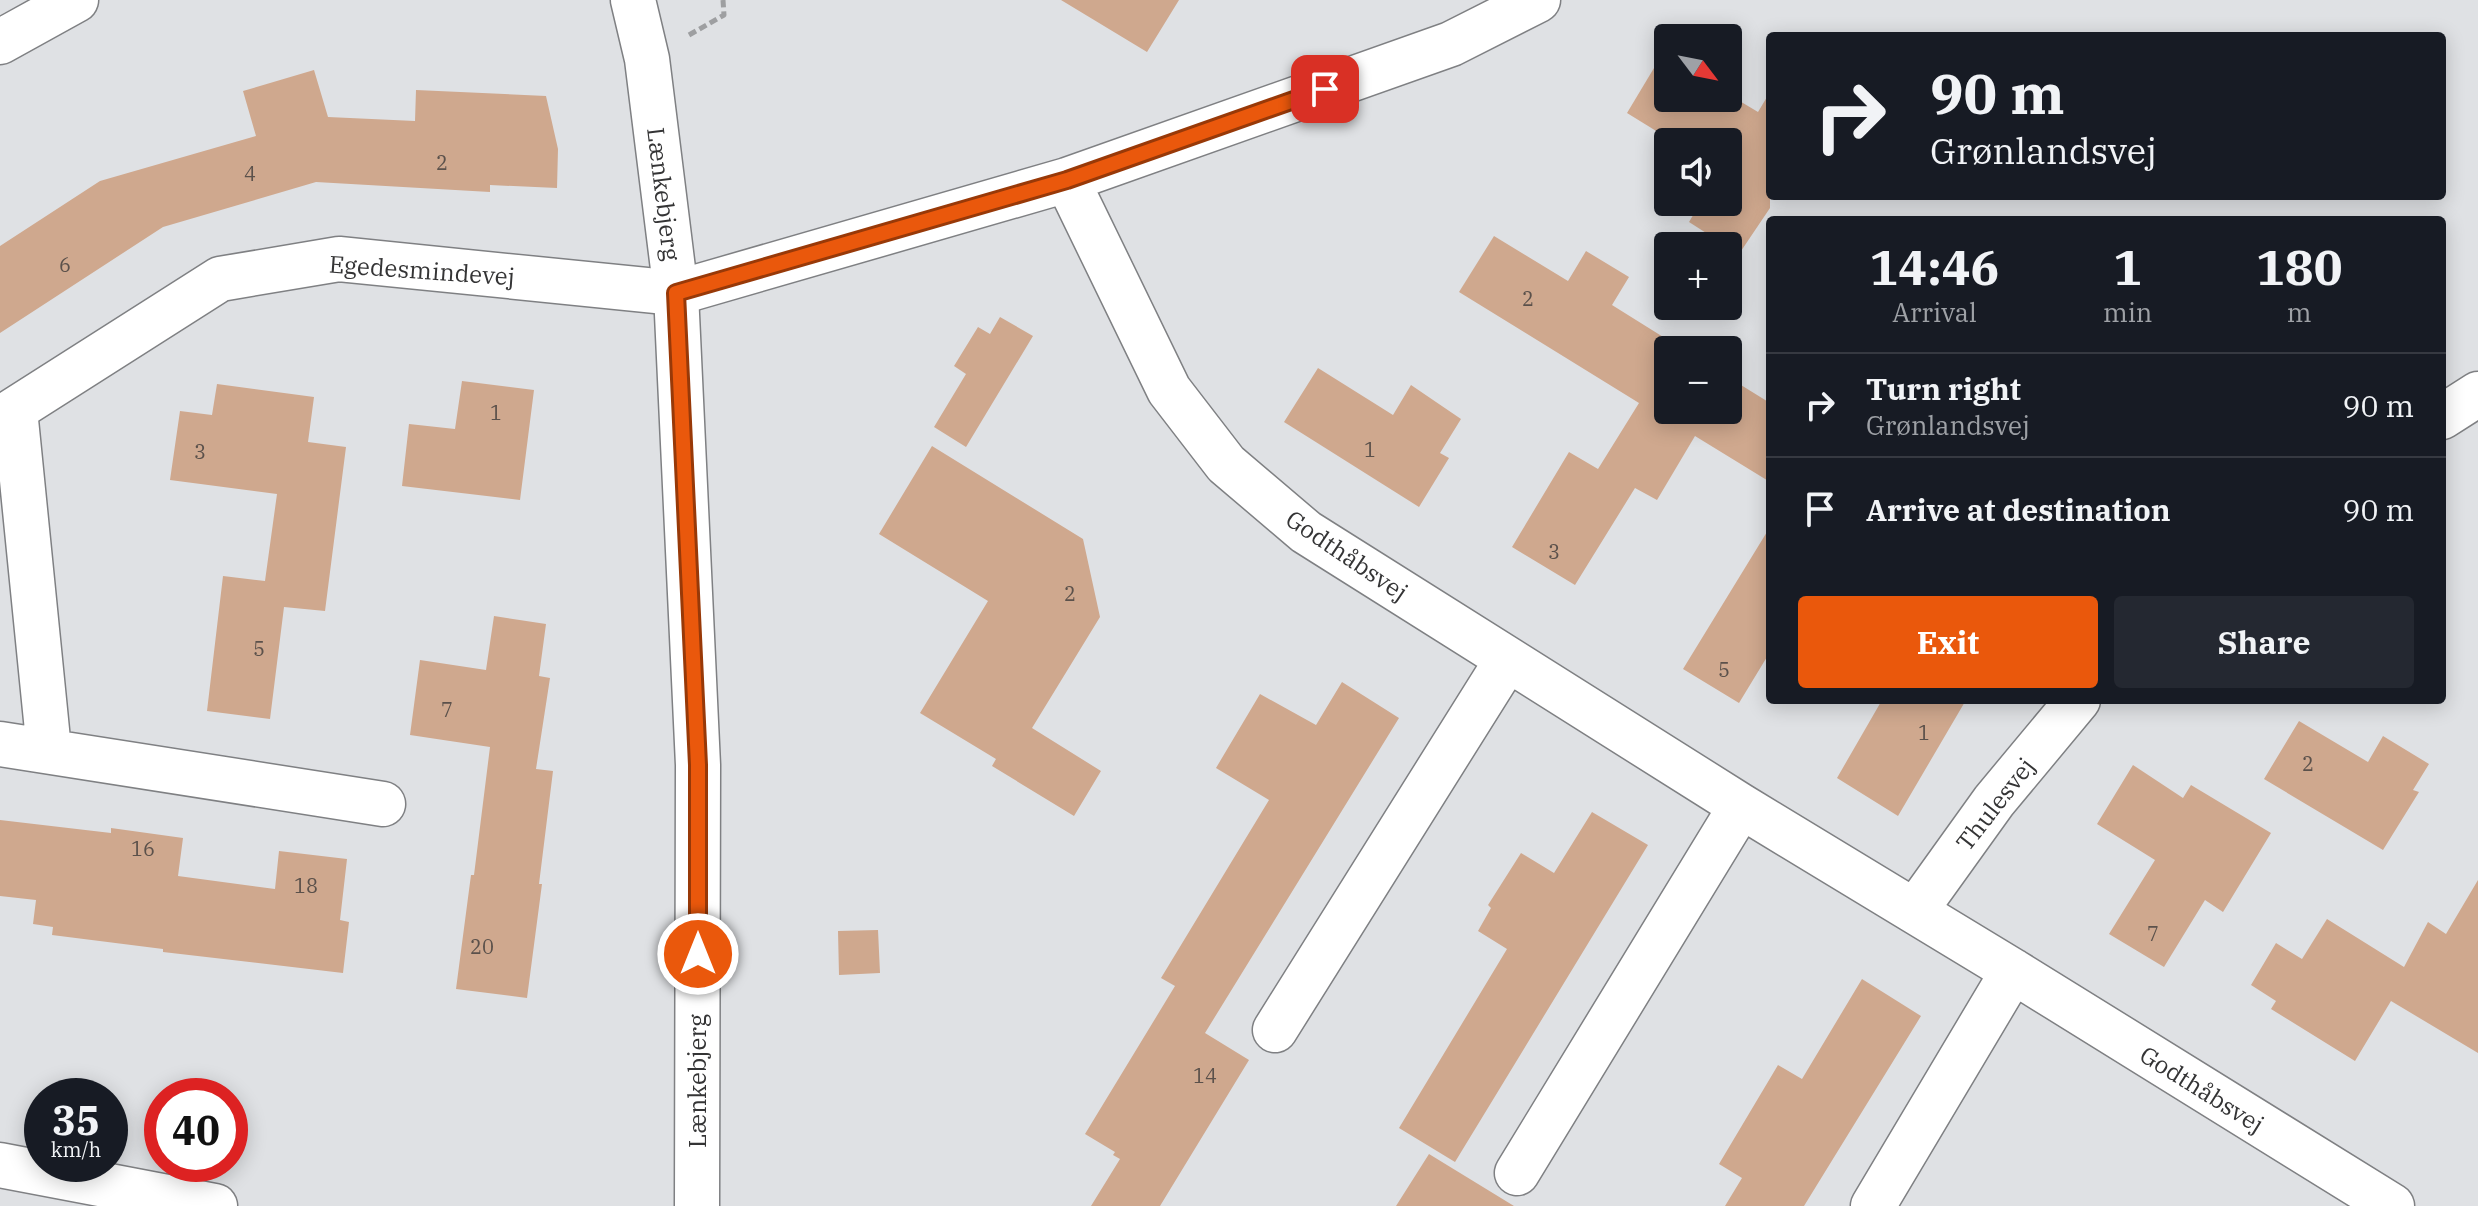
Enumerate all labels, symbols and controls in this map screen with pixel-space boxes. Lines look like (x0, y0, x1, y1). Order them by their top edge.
north arrow (1654, 24, 1742, 112)
map controls (1654, 24, 1742, 424)
pin (1291, 55, 1359, 123)
text: 90 m (1930, 57, 2065, 129)
icon: right (1798, 64, 1902, 168)
icon: arrive (1303, 67, 1347, 111)
street label: Lænkebjerg (640, 126, 688, 262)
text: Grønlandsvej (1930, 127, 2157, 174)
button: sound (1654, 128, 1742, 216)
house number: 2 (436, 149, 448, 176)
house number: 4 (244, 160, 256, 187)
button: + (1654, 232, 1742, 320)
text: 14:46 (1870, 236, 1999, 298)
text: 1 (2113, 236, 2142, 298)
text: 180 (2256, 236, 2342, 298)
street label: Egedesmindevej (328, 248, 516, 292)
house number: 6 (59, 251, 71, 278)
house number: 2 (1522, 285, 1534, 312)
text: Arrival (1892, 295, 1977, 329)
text: min (2103, 295, 2152, 329)
text: m (2287, 295, 2312, 329)
button: − (1654, 336, 1742, 424)
text: Turn right (1866, 369, 2021, 408)
icon: right (1798, 383, 1842, 427)
text: 90 m (2342, 386, 2414, 425)
house number: 1 (490, 399, 502, 426)
text: Grønlandsvej (1866, 408, 2030, 442)
house number: 1 (1364, 436, 1376, 463)
house number: 3 (194, 438, 206, 465)
icon: arrive (1798, 487, 1842, 531)
text: Arrive at destination (1866, 490, 2171, 529)
text: 90 m (2342, 490, 2414, 529)
street label: Godthåbsvej (1280, 502, 1414, 608)
house number: 3 (1548, 538, 1560, 565)
house number: 2 (1064, 580, 1076, 607)
button: Exit (1798, 596, 2098, 688)
button: Share (2114, 596, 2414, 688)
house number: 5 (253, 635, 265, 662)
house number: 5 (1718, 656, 1730, 683)
house number: 7 (441, 696, 453, 723)
house number: 1 (1918, 719, 1930, 746)
house number: 2 (2302, 750, 2314, 777)
street label: Thulesvej (1949, 751, 2041, 857)
house number: 16 (131, 835, 155, 862)
house number: 18 (294, 872, 318, 899)
position arrow (656, 912, 740, 996)
house number: 7 (2147, 920, 2159, 947)
house number: 20 (470, 933, 494, 960)
street label: Lænkebjerg (681, 1014, 713, 1148)
street label: Godthåbsvej (2134, 1038, 2270, 1140)
house number: 14 (1193, 1062, 1217, 1089)
speed limit sign: 40 (144, 1078, 248, 1182)
text: 35 (52, 1094, 100, 1146)
text: km/h (51, 1136, 101, 1163)

